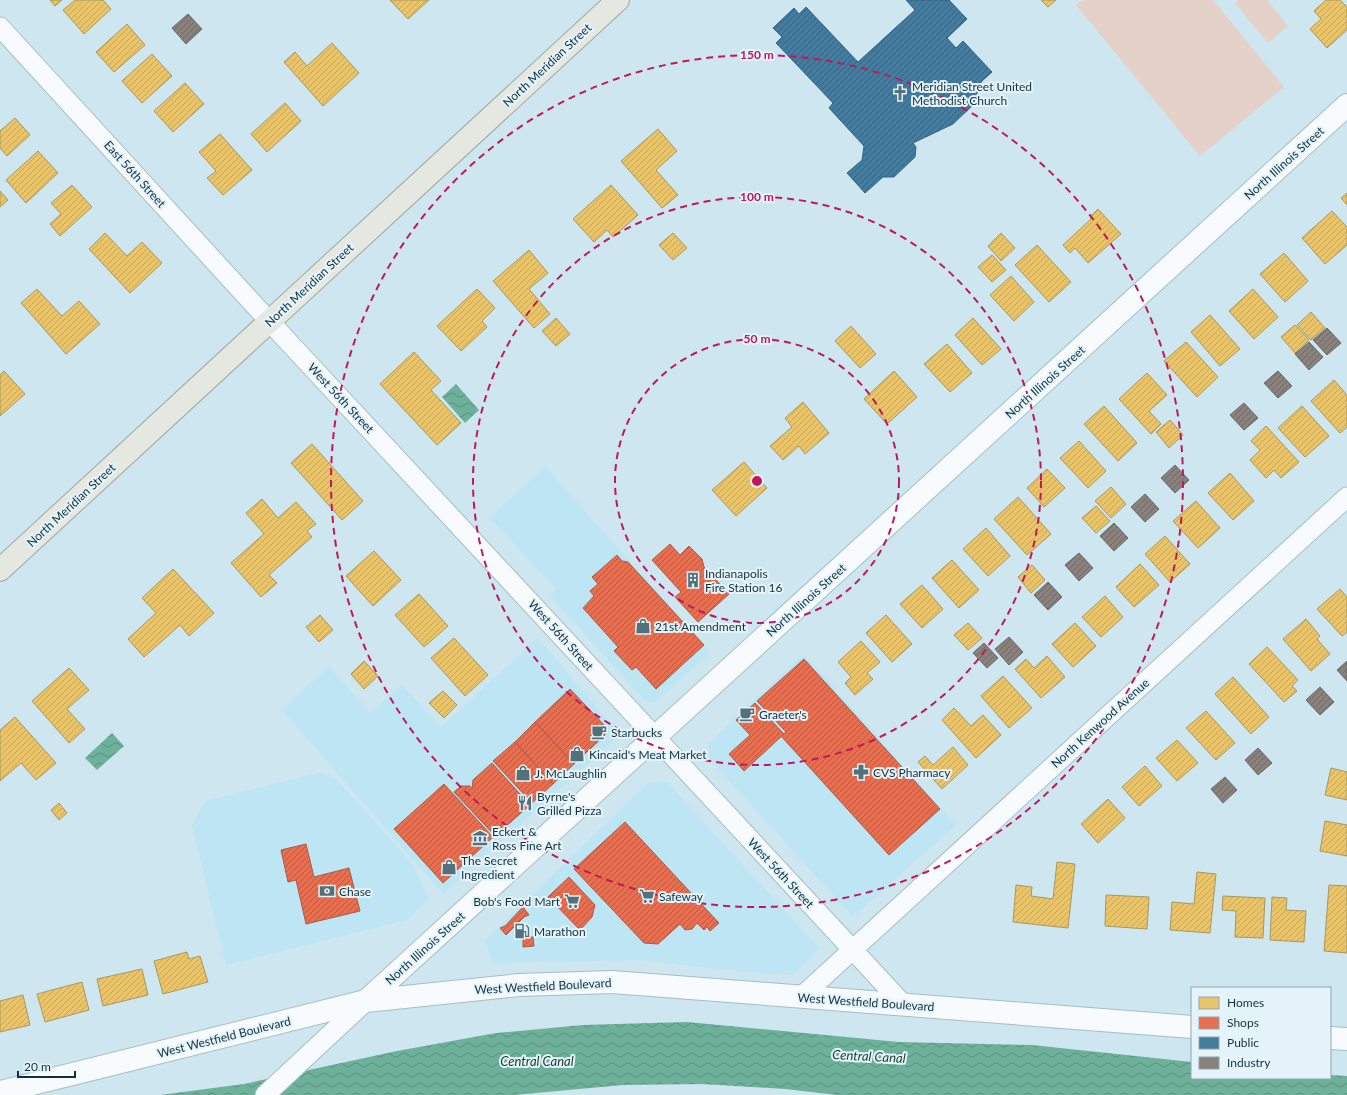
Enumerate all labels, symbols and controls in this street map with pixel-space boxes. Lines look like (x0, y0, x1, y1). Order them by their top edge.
street label: North Meridian Street (500, 20, 595, 110)
text: 150 m (740, 47, 774, 62)
place label: Meridian Street United Methodist Church (912, 79, 1032, 108)
church icon: Meridian Street United Methodist Church (891, 84, 909, 102)
street label: North Illinois Street (1241, 123, 1328, 203)
street label: East 56th Street (101, 137, 169, 211)
text: 100 m (740, 189, 774, 204)
street label: North Meridian Street (262, 240, 357, 330)
text: 50 m (744, 331, 770, 346)
street label: North Illinois Street (1002, 342, 1089, 422)
street label: West 56th Street (305, 360, 378, 437)
street label: North Meridian Street (24, 460, 119, 550)
centre of rings (750, 474, 764, 488)
street label: North Illinois Street (763, 560, 850, 640)
place label: Indianapolis Fire Station 16 (705, 566, 783, 595)
building icon: Indianapolis Fire Station 16 (684, 571, 702, 589)
street label: West 56th Street (525, 596, 597, 674)
shop icon: 21st Amendment (634, 617, 652, 635)
place label: 21st Amendment (655, 619, 747, 634)
street label: North Kenwood Avenue (1048, 675, 1152, 771)
cafe icon: Graeter's (738, 705, 756, 723)
place label: Graeter's (759, 707, 807, 722)
cafe icon: Starbucks (590, 723, 608, 741)
place label: Starbucks (611, 725, 662, 740)
shop icon: Kincaid's Meat Market (568, 745, 586, 763)
place label: Kincaid's Meat Market (589, 747, 707, 762)
pharmacy icon: CVS Pharmacy (852, 763, 870, 781)
shop icon: J. McLaughlin (514, 764, 532, 782)
place label: CVS Pharmacy (873, 765, 951, 780)
place label: J. McLaughlin (535, 766, 607, 781)
place label: Byrne's Grilled Pizza (537, 789, 602, 818)
restaurant icon: Byrne's Grilled Pizza (516, 794, 534, 812)
place label: Eckert & Ross Fine Art (492, 824, 562, 853)
museum icon: Eckert & Ross Fine Art (471, 829, 489, 847)
street label: West 56th Street (745, 835, 818, 912)
place label: The Secret Ingredient (461, 853, 518, 882)
shop icon: The Secret Ingredient (440, 858, 458, 876)
bank icon: Chase (318, 882, 336, 900)
place label: Chase (339, 884, 371, 899)
supermarket icon: Safeway (638, 887, 656, 905)
place label: Safeway (659, 889, 704, 904)
supermarket icon: Bob's Food Mart (563, 892, 581, 910)
place label: Bob's Food Mart (473, 894, 561, 909)
street label: North Illinois Street (382, 908, 469, 988)
fuel station icon: Marathon (513, 922, 531, 940)
place label: Marathon (534, 924, 586, 939)
street label: West Westfield Boulevard (474, 975, 612, 997)
legend (1191, 987, 1331, 1079)
street label: West Westfield Boulevard (797, 990, 935, 1014)
text: Homes (1227, 995, 1264, 1010)
street label: West Westfield Boulevard (156, 1013, 292, 1061)
text: Shops (1227, 1015, 1259, 1030)
text: Public (1227, 1035, 1259, 1050)
water label: Central Canal (832, 1046, 906, 1066)
scale bar (18, 1053, 75, 1079)
water label: Central Canal (500, 1053, 574, 1069)
text: Industry (1227, 1055, 1271, 1070)
text: 20 m (24, 1059, 51, 1074)

